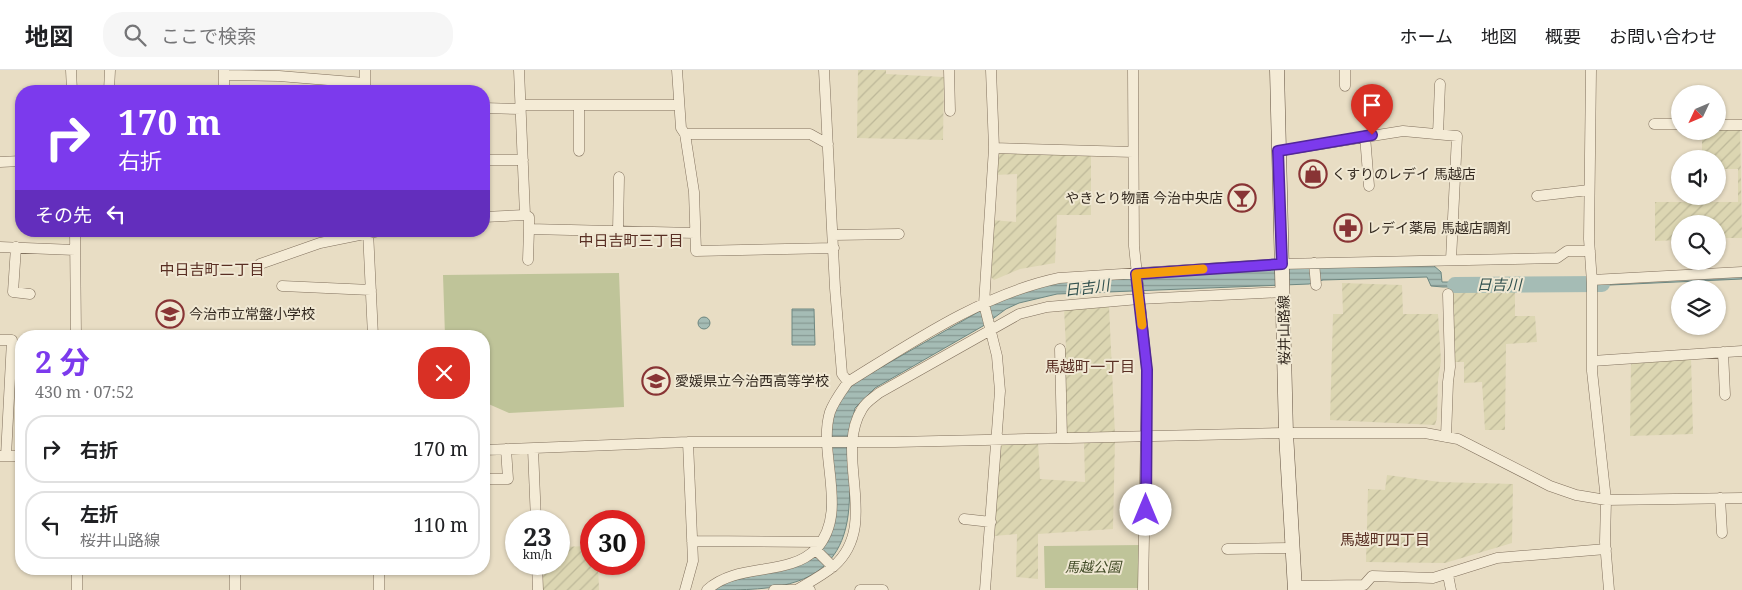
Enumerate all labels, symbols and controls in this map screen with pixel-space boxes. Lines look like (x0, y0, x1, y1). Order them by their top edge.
search box (103, 12, 453, 57)
text: 地図 (25, 19, 73, 52)
icon: search (121, 21, 149, 49)
text: ここで検索 (161, 23, 256, 49)
text: ホーム (1400, 24, 1453, 48)
text: 地図 (1481, 24, 1517, 48)
text: 概要 (1545, 24, 1581, 48)
text: お問い合わせ (1609, 24, 1717, 48)
pin (1351, 84, 1393, 135)
north arrow (1671, 85, 1726, 140)
map controls (1671, 85, 1726, 335)
icon: arrive (1358, 91, 1386, 119)
text: 170 m (118, 98, 221, 145)
icon: right (35, 105, 100, 170)
text: 右折 (118, 145, 162, 175)
button: sound (1671, 150, 1726, 205)
shop icon: くすりのレデイ 馬越店 (1298, 159, 1328, 189)
place label: くすりのレデイ 馬越店 (1332, 164, 1476, 183)
bar icon: やきとり物語 今治中央店 (1227, 183, 1257, 213)
place label: やきとり物語 今治中央店 (1065, 188, 1223, 207)
icon: left (102, 200, 130, 228)
text: その先 (35, 202, 92, 228)
pharmacy icon: レデイ薬局 馬越店調剤 (1333, 213, 1363, 243)
button: search (1671, 215, 1726, 270)
place label: レデイ薬局 馬越店調剤 (1367, 218, 1511, 237)
district label: 中日吉町三丁目 (578, 230, 684, 250)
district label: 中日吉町二丁目 (159, 259, 265, 279)
water label: 日吉川 (1063, 274, 1112, 300)
water label: 日吉川 (1476, 274, 1523, 294)
button: layers (1671, 280, 1726, 335)
street label: 桜井山路線 (1273, 295, 1294, 365)
school or university icon: 今治市立常盤小学校 (155, 299, 185, 329)
place label: 今治市立常盤小学校 (189, 304, 315, 323)
text: 2 分 (35, 341, 90, 382)
button: close (418, 347, 470, 399)
district label: 馬越町一丁目 (1045, 356, 1135, 376)
school or university icon: 愛媛県立今治西高等学校 (641, 366, 671, 396)
place label: 愛媛県立今治西高等学校 (675, 371, 829, 390)
text: 430 m · 07:52 (35, 381, 134, 403)
icon: right (37, 435, 65, 463)
text: 170 m (413, 436, 468, 462)
text: 右折 (80, 437, 118, 463)
position arrow (1119, 483, 1171, 535)
text: 左折 (80, 501, 118, 527)
speed limit sign: 30 (580, 510, 645, 575)
icon: left (37, 511, 65, 539)
text: 110 m (413, 512, 468, 538)
text: 23 (523, 519, 552, 553)
text: 桜井山路線 (80, 529, 160, 551)
district label: 馬越町四丁目 (1340, 529, 1430, 549)
text: km/h (523, 546, 552, 563)
park label: 馬越公園 (1065, 557, 1123, 576)

